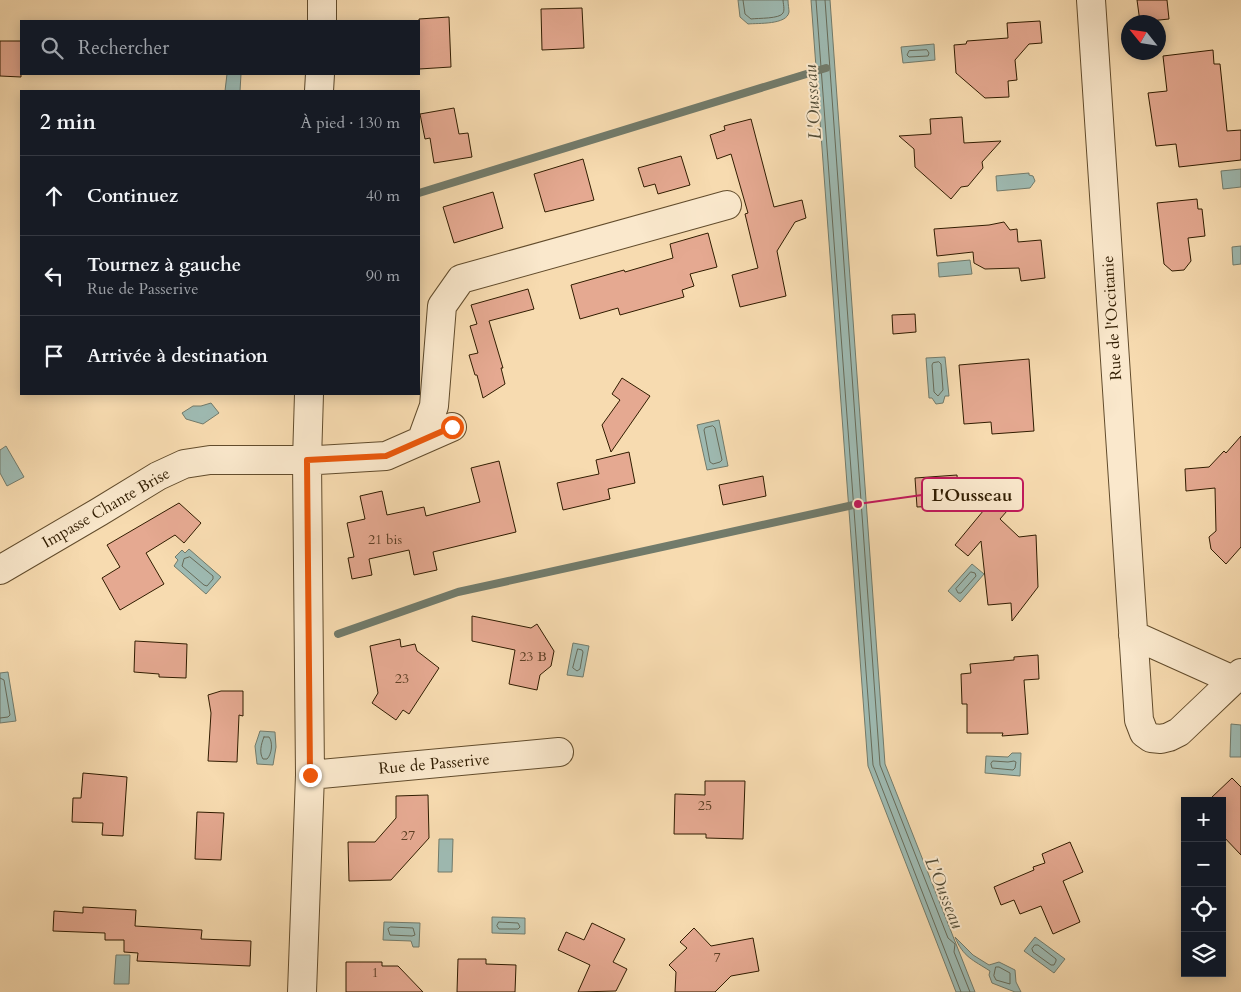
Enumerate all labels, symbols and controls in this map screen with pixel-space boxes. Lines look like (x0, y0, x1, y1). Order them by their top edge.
north arrow (1121, 15, 1166, 60)
search box (20, 20, 420, 75)
icon: search (38, 34, 66, 62)
text: Rechercher (78, 35, 169, 61)
water label: L'Ousseau (798, 64, 828, 140)
text: 2 min (40, 108, 96, 137)
text: À pied · 130 m (300, 112, 400, 134)
icon: ahead (40, 182, 68, 210)
text: Continuez (87, 183, 178, 209)
text: 40 m (366, 185, 400, 207)
text: Tournez à gauche (87, 252, 241, 278)
street label: Rue de l'Occitanie (1097, 255, 1127, 381)
icon: left (40, 262, 68, 290)
text: 90 m (366, 265, 400, 287)
text: Rue de Passerive (87, 278, 199, 300)
icon: arrive (40, 342, 68, 370)
text: Arrivée à destination (87, 343, 268, 369)
route start (441, 416, 464, 439)
street label: Impasse Chante Brise (38, 462, 174, 554)
callout: L'Ousseau (922, 478, 1023, 511)
text: L'Ousseau (931, 483, 1013, 508)
house number: 21 bis (368, 530, 402, 549)
house number: 23 B (519, 647, 547, 666)
house number: 23 (395, 669, 409, 688)
street label: Rue de Passerive (377, 748, 491, 780)
route end (299, 764, 322, 787)
house number: 25 (698, 796, 712, 815)
map controls (1181, 797, 1226, 977)
button: + (1181, 797, 1226, 842)
house number: 27 (401, 826, 415, 845)
button: − (1181, 842, 1226, 887)
water label: L'Ousseau (918, 853, 970, 933)
button: locate (1181, 887, 1226, 932)
button: layers (1181, 932, 1226, 977)
house number: 7 (713, 948, 721, 967)
house number: 1 (371, 963, 379, 982)

